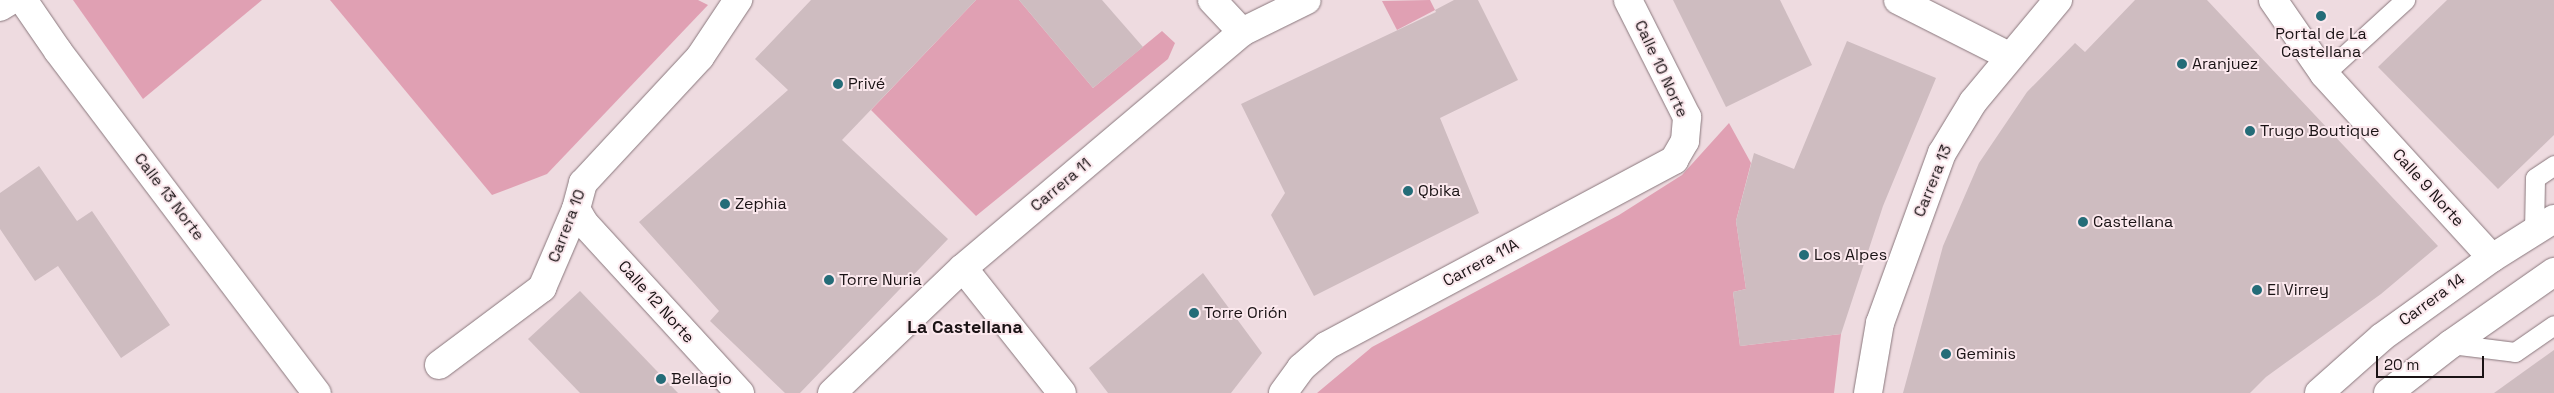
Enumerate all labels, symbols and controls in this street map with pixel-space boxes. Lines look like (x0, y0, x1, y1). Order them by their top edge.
marker: Portal de La Castellana (2315, 10, 2327, 22)
street label: Calle 10 Norte (1630, 17, 1692, 121)
place label: Portal de La Castellana (2275, 24, 2367, 62)
place label: Aranjuez (2192, 54, 2258, 74)
marker: Aranjuez (2176, 58, 2188, 70)
place label: Privé (848, 74, 885, 94)
marker: Privé (832, 78, 844, 90)
place label: Trugo Boutique (2260, 121, 2379, 141)
marker: Trugo Boutique (2244, 125, 2256, 137)
street label: Carrera 13 (1910, 142, 1956, 220)
street label: Calle 9 Norte (2388, 145, 2468, 231)
street label: Calle 13 Norte (130, 150, 208, 244)
street label: Carrera 11 (1027, 154, 1095, 216)
place label: Qbika (1418, 181, 1461, 201)
marker: Qbika (1402, 185, 1414, 197)
street label: Carrera 10 (544, 187, 590, 265)
place label: Zephia (735, 194, 787, 214)
marker: Zephia (719, 198, 731, 210)
place label: Castellana (2093, 212, 2173, 232)
marker: Castellana (2077, 216, 2089, 228)
street label: Carrera 11A (1440, 235, 1522, 291)
place label: Los Alpes (1814, 245, 1887, 265)
marker: Los Alpes (1798, 249, 1810, 261)
street label: Calle 12 Norte (614, 257, 698, 347)
place label: Torre Nuria (839, 270, 922, 290)
street label: Carrera 14 (2395, 270, 2469, 330)
marker: Torre Nuria (823, 274, 835, 286)
place label: El Virrey (2267, 280, 2329, 300)
marker: El Virrey (2251, 284, 2263, 296)
place label: Torre Orión (1204, 303, 1287, 323)
marker: Torre Orión (1188, 307, 1200, 319)
district label: La Castellana (907, 316, 1023, 338)
place label: Geminis (1956, 344, 2016, 364)
scale bar (2379, 346, 2486, 378)
marker: Geminis (1940, 348, 1952, 360)
text: 20 m (2384, 355, 2419, 374)
place label: Bellagio (671, 369, 732, 389)
marker: Bellagio (655, 373, 667, 385)

